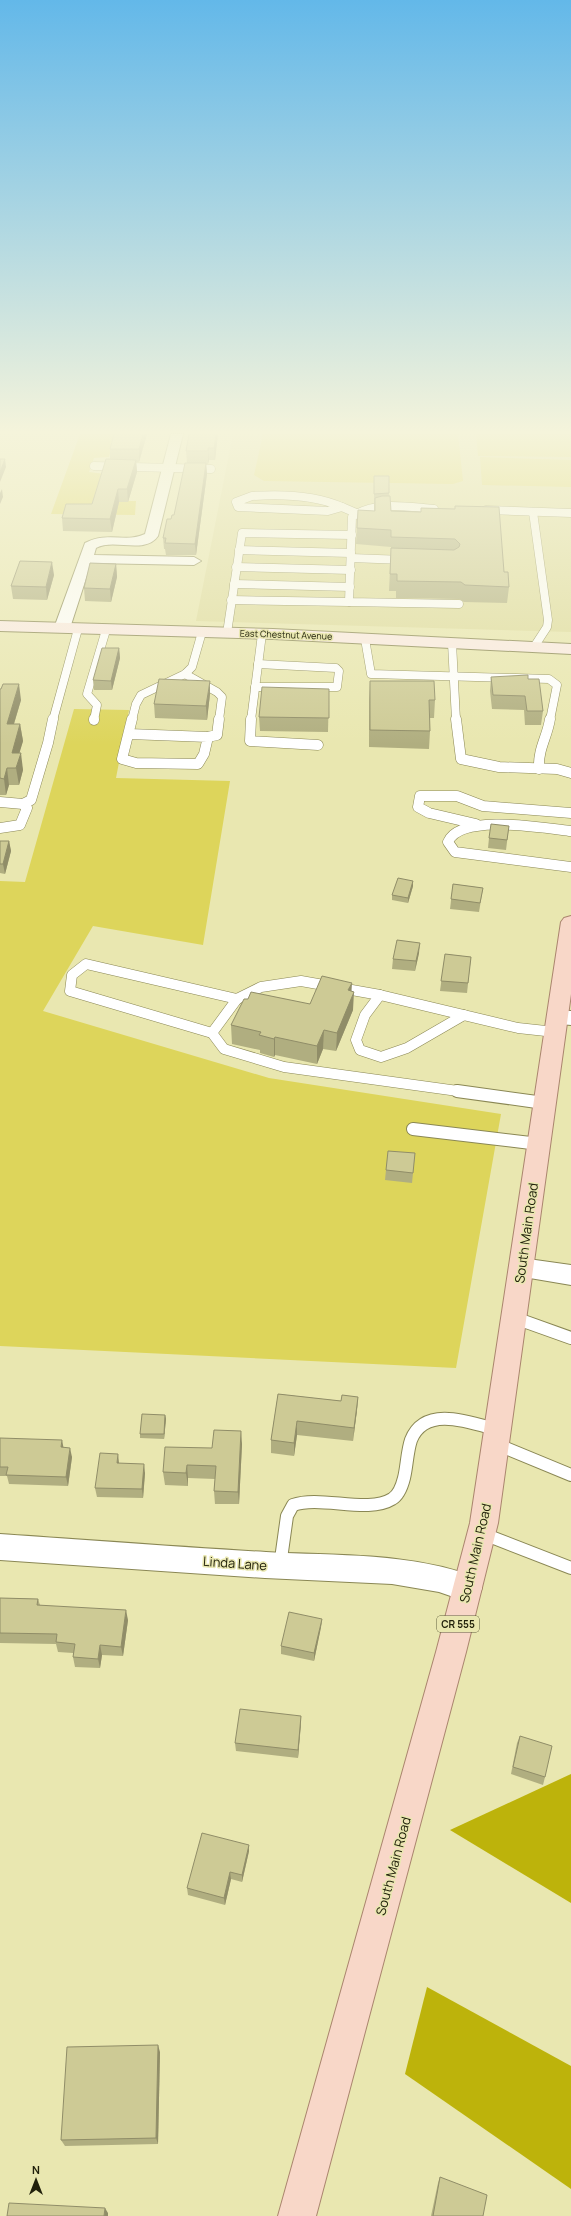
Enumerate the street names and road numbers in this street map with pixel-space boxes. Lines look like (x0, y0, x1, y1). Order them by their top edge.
street label: East Chestnut Avenue (240, 626, 332, 643)
street label: South Main Road (510, 1182, 542, 1284)
street label: South Main Road (455, 1502, 495, 1604)
street label: Linda Lane (202, 1552, 268, 1574)
road number: CR 555 (437, 1616, 479, 1632)
street label: South Main Road (371, 1815, 415, 1917)

